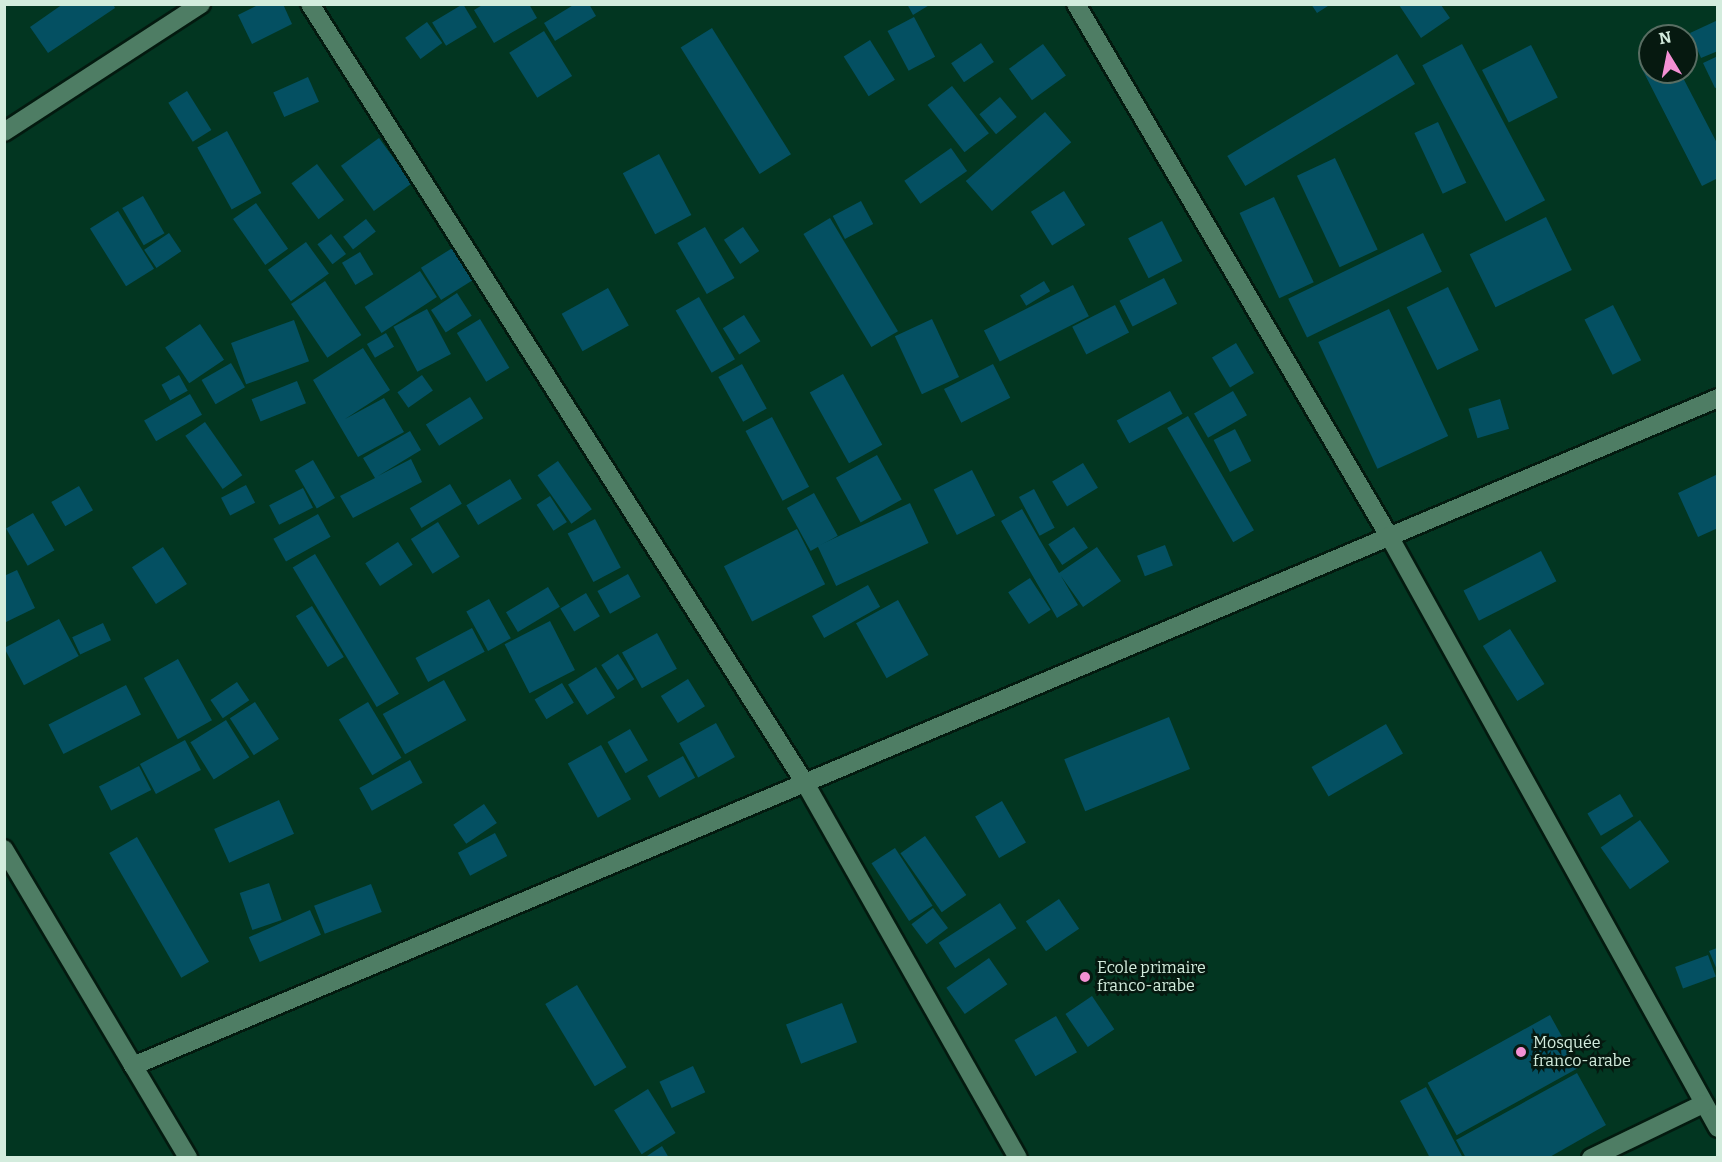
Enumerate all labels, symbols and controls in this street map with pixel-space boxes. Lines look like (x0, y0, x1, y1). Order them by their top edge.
north arrow (1638, 24, 1698, 84)
text: N (1657, 27, 1673, 48)
place label: Ecole primaire franco-arabe (1097, 958, 1206, 996)
marker: Ecole primaire franco-arabe (1078, 970, 1092, 984)
place label: Mosquée franco-arabe (1533, 1033, 1631, 1071)
marker: Mosquée franco-arabe (1514, 1045, 1528, 1059)

